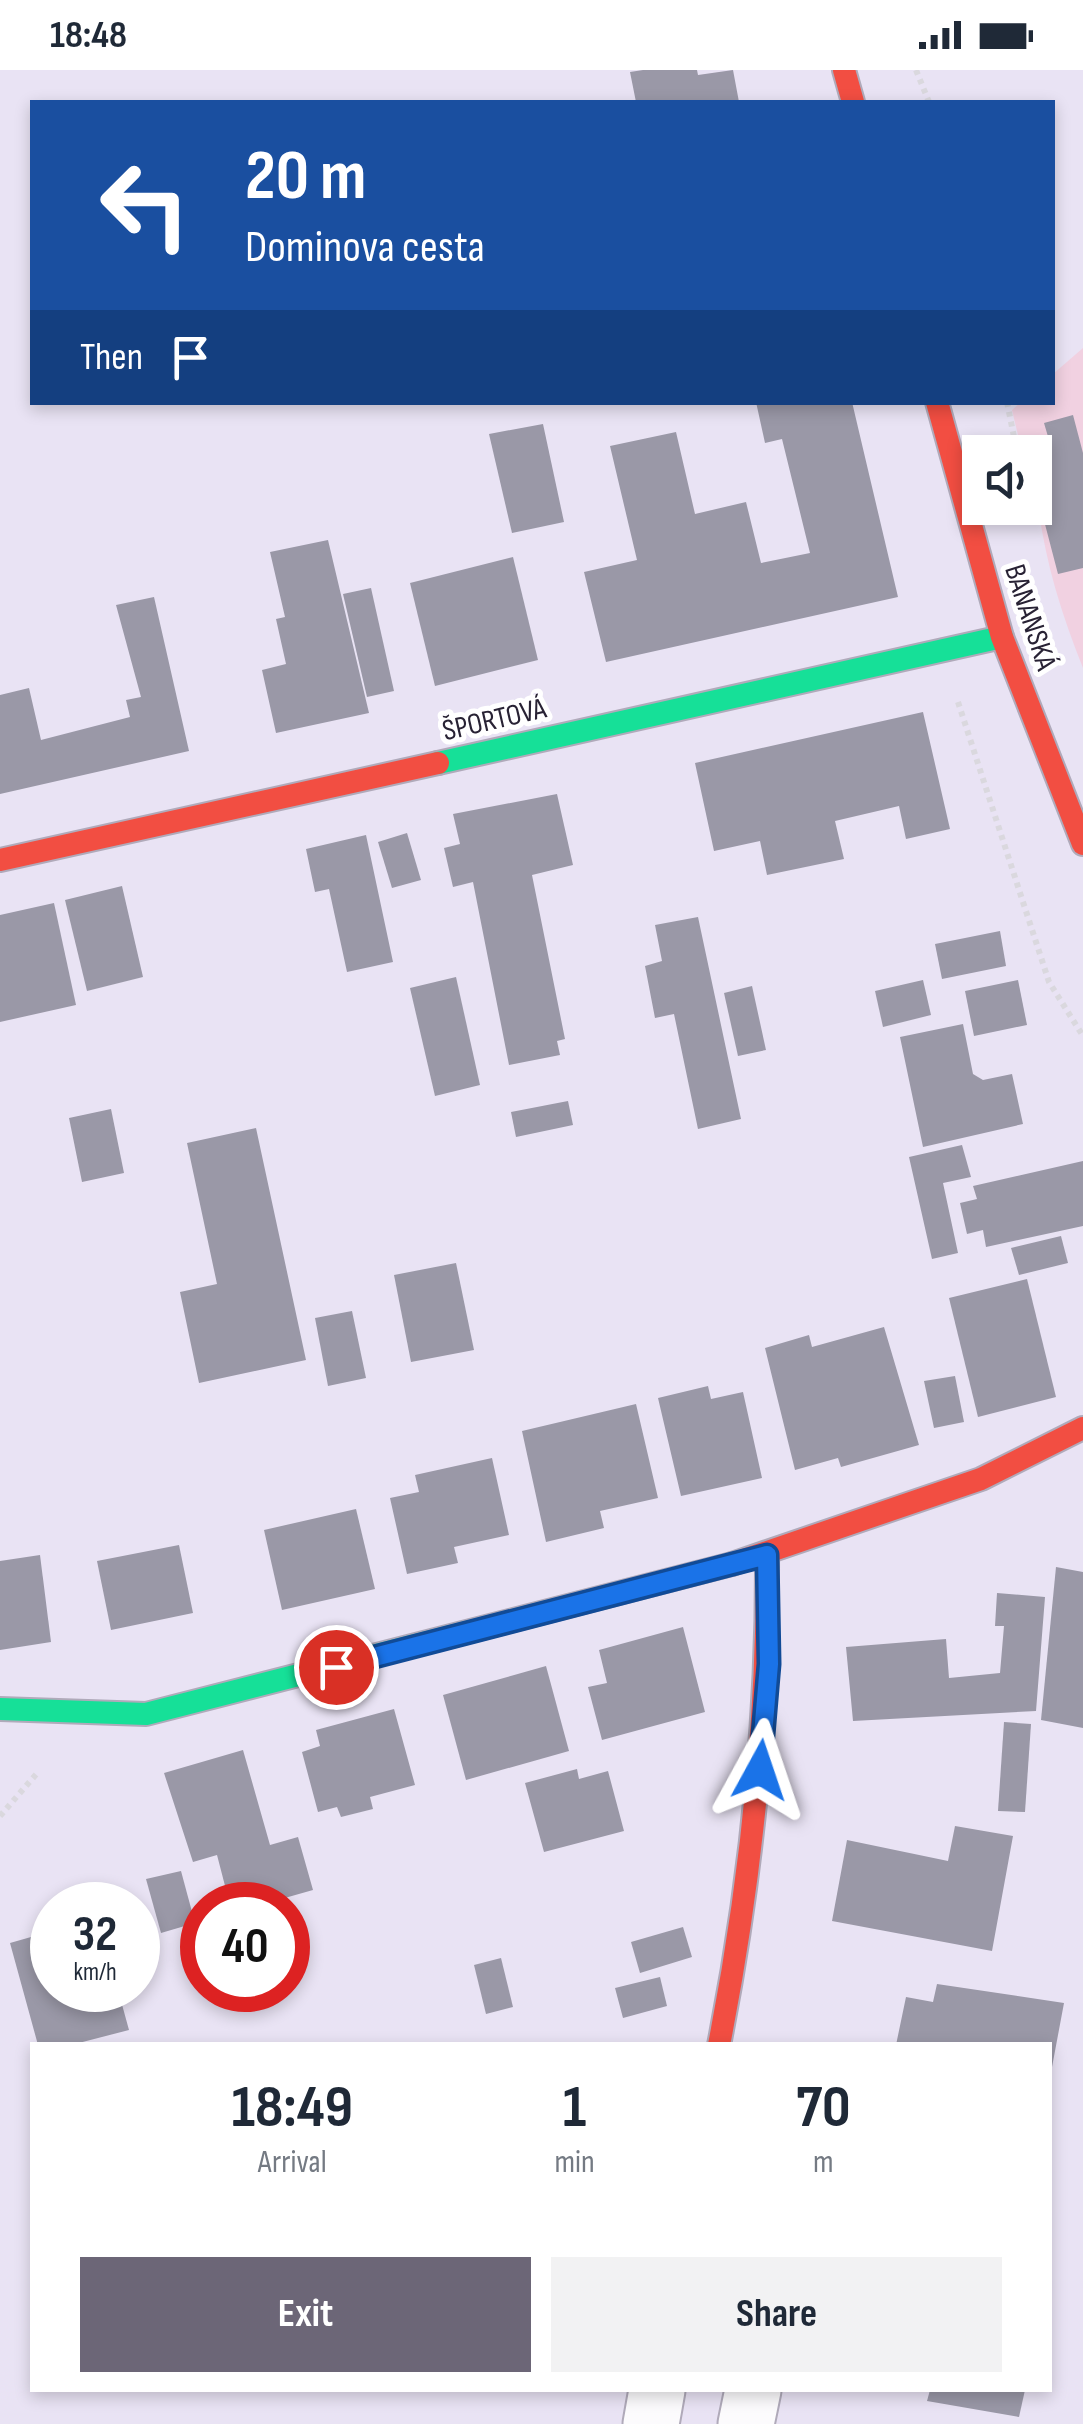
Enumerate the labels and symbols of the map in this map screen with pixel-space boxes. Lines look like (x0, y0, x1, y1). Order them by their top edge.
street label: BANANSKÁ (996, 560, 1064, 675)
street label: ŠPORTOVÁ (439, 691, 550, 749)
pin (294, 1625, 379, 1710)
position arrow (708, 1718, 812, 1822)
speed limit sign: 40 (180, 1882, 310, 2012)

